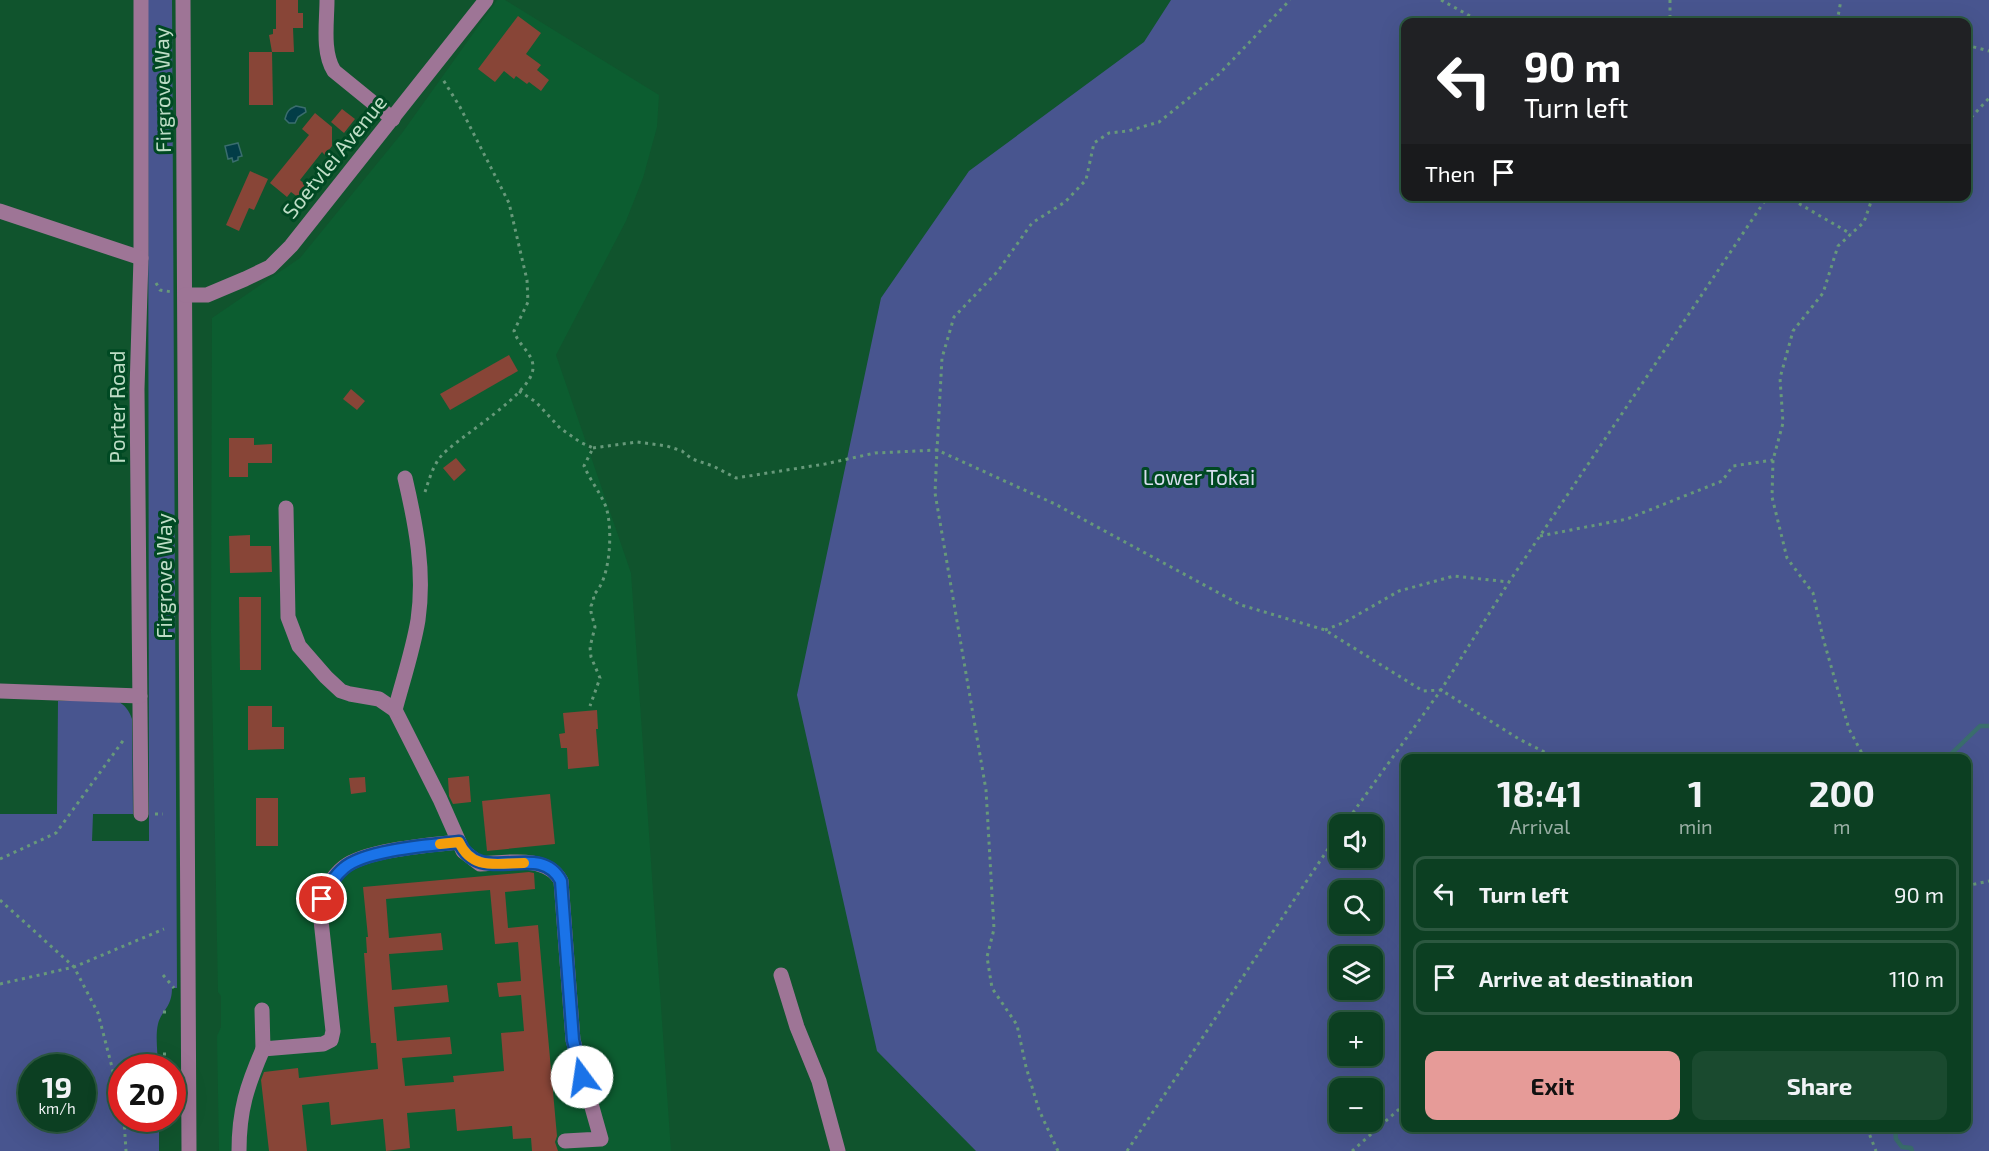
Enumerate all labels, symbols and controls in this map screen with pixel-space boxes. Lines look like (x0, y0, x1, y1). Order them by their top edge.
street label: Firgrove Way (148, 27, 175, 153)
text: 90 m (1524, 40, 1621, 90)
icon: left (1425, 42, 1503, 120)
street label: Soetvlei Avenue (276, 89, 391, 223)
text: Turn left (1524, 91, 1628, 123)
icon: arrive (1487, 156, 1520, 189)
text: Then (1425, 160, 1475, 186)
street label: Porter Road (104, 351, 129, 463)
park label: Lower Tokai (1143, 464, 1255, 489)
street label: Firgrove Way (151, 513, 176, 639)
text: 18:41 (1497, 771, 1583, 814)
text: 1 (1688, 771, 1703, 814)
text: 200 (1809, 771, 1875, 814)
map controls (1329, 814, 1383, 1132)
button: sound (1329, 814, 1383, 868)
text: Arrival (1509, 814, 1570, 838)
text: min (1679, 814, 1713, 838)
text: m (1833, 814, 1851, 838)
pin (296, 873, 347, 924)
icon: left (1428, 877, 1461, 910)
button: search (1329, 880, 1383, 934)
text: Turn left (1479, 881, 1568, 907)
text: 90 m (1894, 881, 1944, 907)
icon: arrive (305, 882, 338, 915)
button: layers (1329, 946, 1383, 1000)
icon: arrive (1428, 961, 1461, 994)
text: Arrive at destination (1479, 965, 1693, 991)
text: 110 m (1889, 965, 1944, 991)
button: + (1329, 1012, 1383, 1066)
position arrow (550, 1045, 614, 1109)
button: Exit (1425, 1051, 1680, 1120)
button: Share (1692, 1051, 1947, 1120)
speed limit sign: 20 (108, 1054, 186, 1132)
text: 19 (42, 1068, 72, 1104)
button: − (1329, 1078, 1383, 1132)
text: km/h (38, 1099, 76, 1117)

